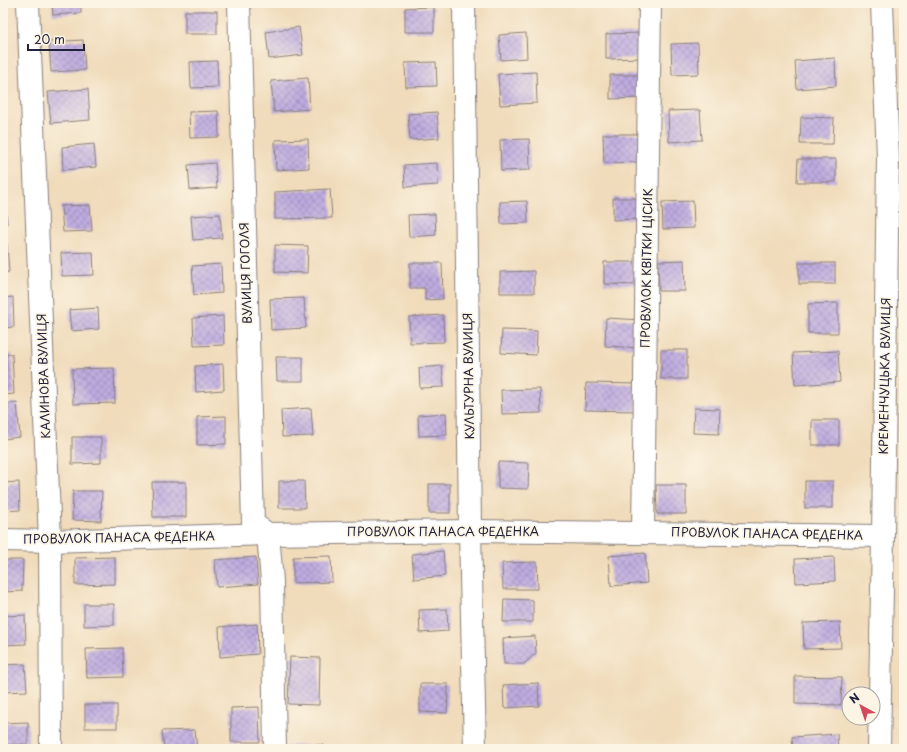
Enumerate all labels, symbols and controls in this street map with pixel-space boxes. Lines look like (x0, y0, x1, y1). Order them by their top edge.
scale bar (28, 26, 84, 52)
text: 20 m (34, 30, 65, 48)
street label: ПРОВУЛОК КВІТКИ ЦІСИК (636, 188, 656, 348)
street label: ВУЛИЦЯ ГОГОЛЯ (234, 222, 256, 324)
street label: КРЕМЕНЧУЦЬКА ВУЛИЦЯ (874, 297, 894, 455)
street label: КАЛИНОВА ВУЛИЦЯ (32, 313, 54, 439)
street label: КУЛЬТУРНА ВУЛИЦЯ (458, 313, 478, 439)
street label: ПРОВУЛОК ПАНАСА ФЕДЕНКА (347, 522, 539, 540)
street label: ПРОВУЛОК ПАНАСА ФЕДЕНКА (671, 522, 863, 544)
street label: ПРОВУЛОК ПАНАСА ФЕДЕНКА (23, 526, 215, 548)
north arrow (841, 686, 881, 726)
text: N (845, 688, 863, 707)

